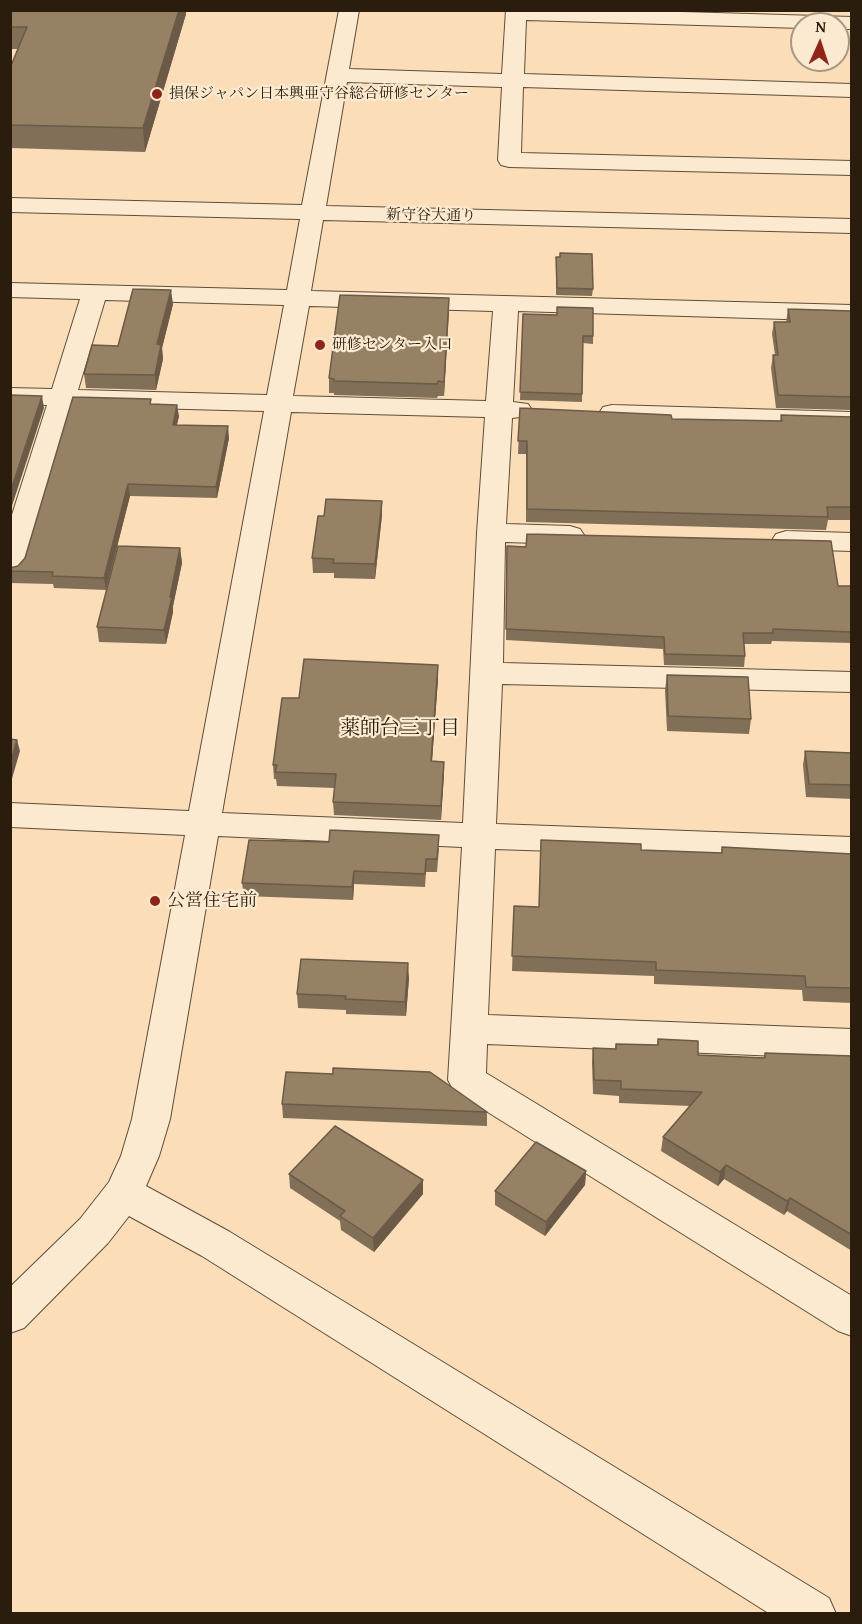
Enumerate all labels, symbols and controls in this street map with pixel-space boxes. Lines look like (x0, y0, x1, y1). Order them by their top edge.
north arrow (790, 12, 850, 72)
text: N (815, 14, 827, 38)
place label: 損保ジャパン日本興亜守谷総合研修センター (169, 85, 469, 103)
marker: 損保ジャパン日本興亜守谷総合研修センター (150, 87, 164, 101)
street label: 新守谷大通り (386, 206, 476, 226)
place label: 研修センター入口 (332, 336, 452, 354)
marker: 研修センター入口 (313, 338, 327, 352)
district label: 薬師台三丁目 (340, 717, 460, 741)
place label: 公営住宅前 (167, 890, 257, 912)
marker: 公営住宅前 (148, 894, 162, 908)

